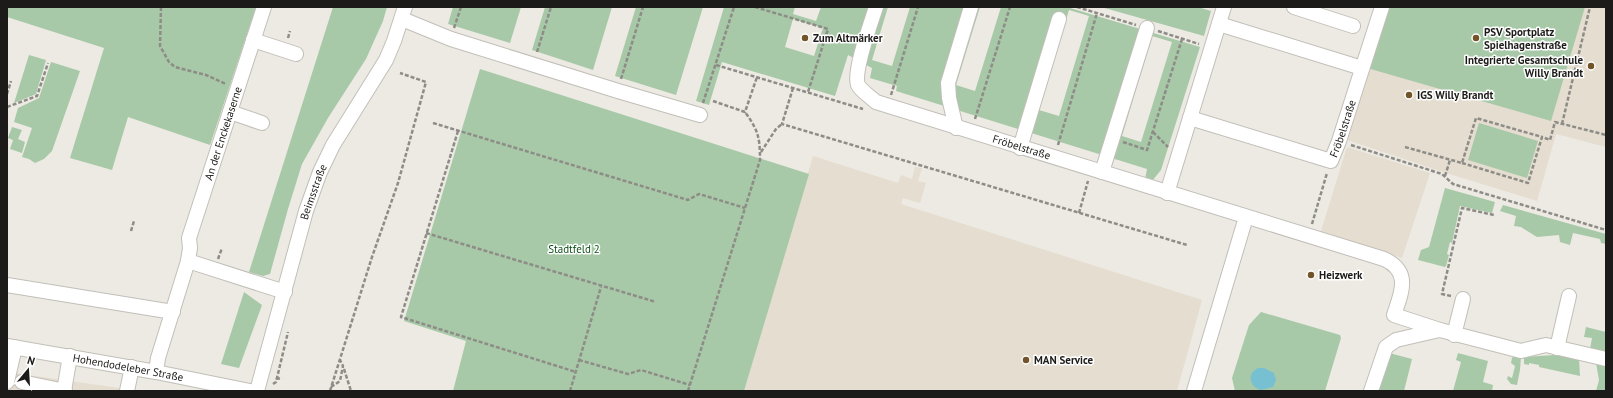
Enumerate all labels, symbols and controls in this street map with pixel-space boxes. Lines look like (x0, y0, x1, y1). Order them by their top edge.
place label: PSV Sportplatz Spielhagenstraße (1484, 25, 1567, 52)
place label: Zum Altmärker (813, 31, 883, 45)
marker: Zum Altmärker (800, 33, 810, 43)
marker: PSV Sportplatz Spielhagenstraße (1471, 33, 1481, 43)
place label: Integrierte Gesamtschule Willy Brandt (1465, 53, 1583, 80)
marker: Integrierte Gesamtschule Willy Brandt (1586, 61, 1596, 71)
street label: An der Enckekaserne (201, 84, 245, 182)
place label: IGS Willy Brandt (1417, 88, 1493, 102)
marker: IGS Willy Brandt (1404, 90, 1414, 100)
street label: Fröbelstraße (1326, 98, 1359, 159)
street label: Fröbelstraße (991, 131, 1053, 163)
street label: Beimsstraße (297, 161, 330, 221)
park label: Stadtfeld 2 (548, 242, 600, 256)
place label: Heizwerk (1319, 268, 1363, 282)
marker: Heizwerk (1306, 270, 1316, 280)
north arrow (8, 350, 48, 390)
street label: Hohendodeleber Straße (72, 351, 185, 384)
text: N (25, 353, 37, 368)
place label: MAN Service (1034, 353, 1094, 367)
marker: MAN Service (1021, 355, 1031, 365)

